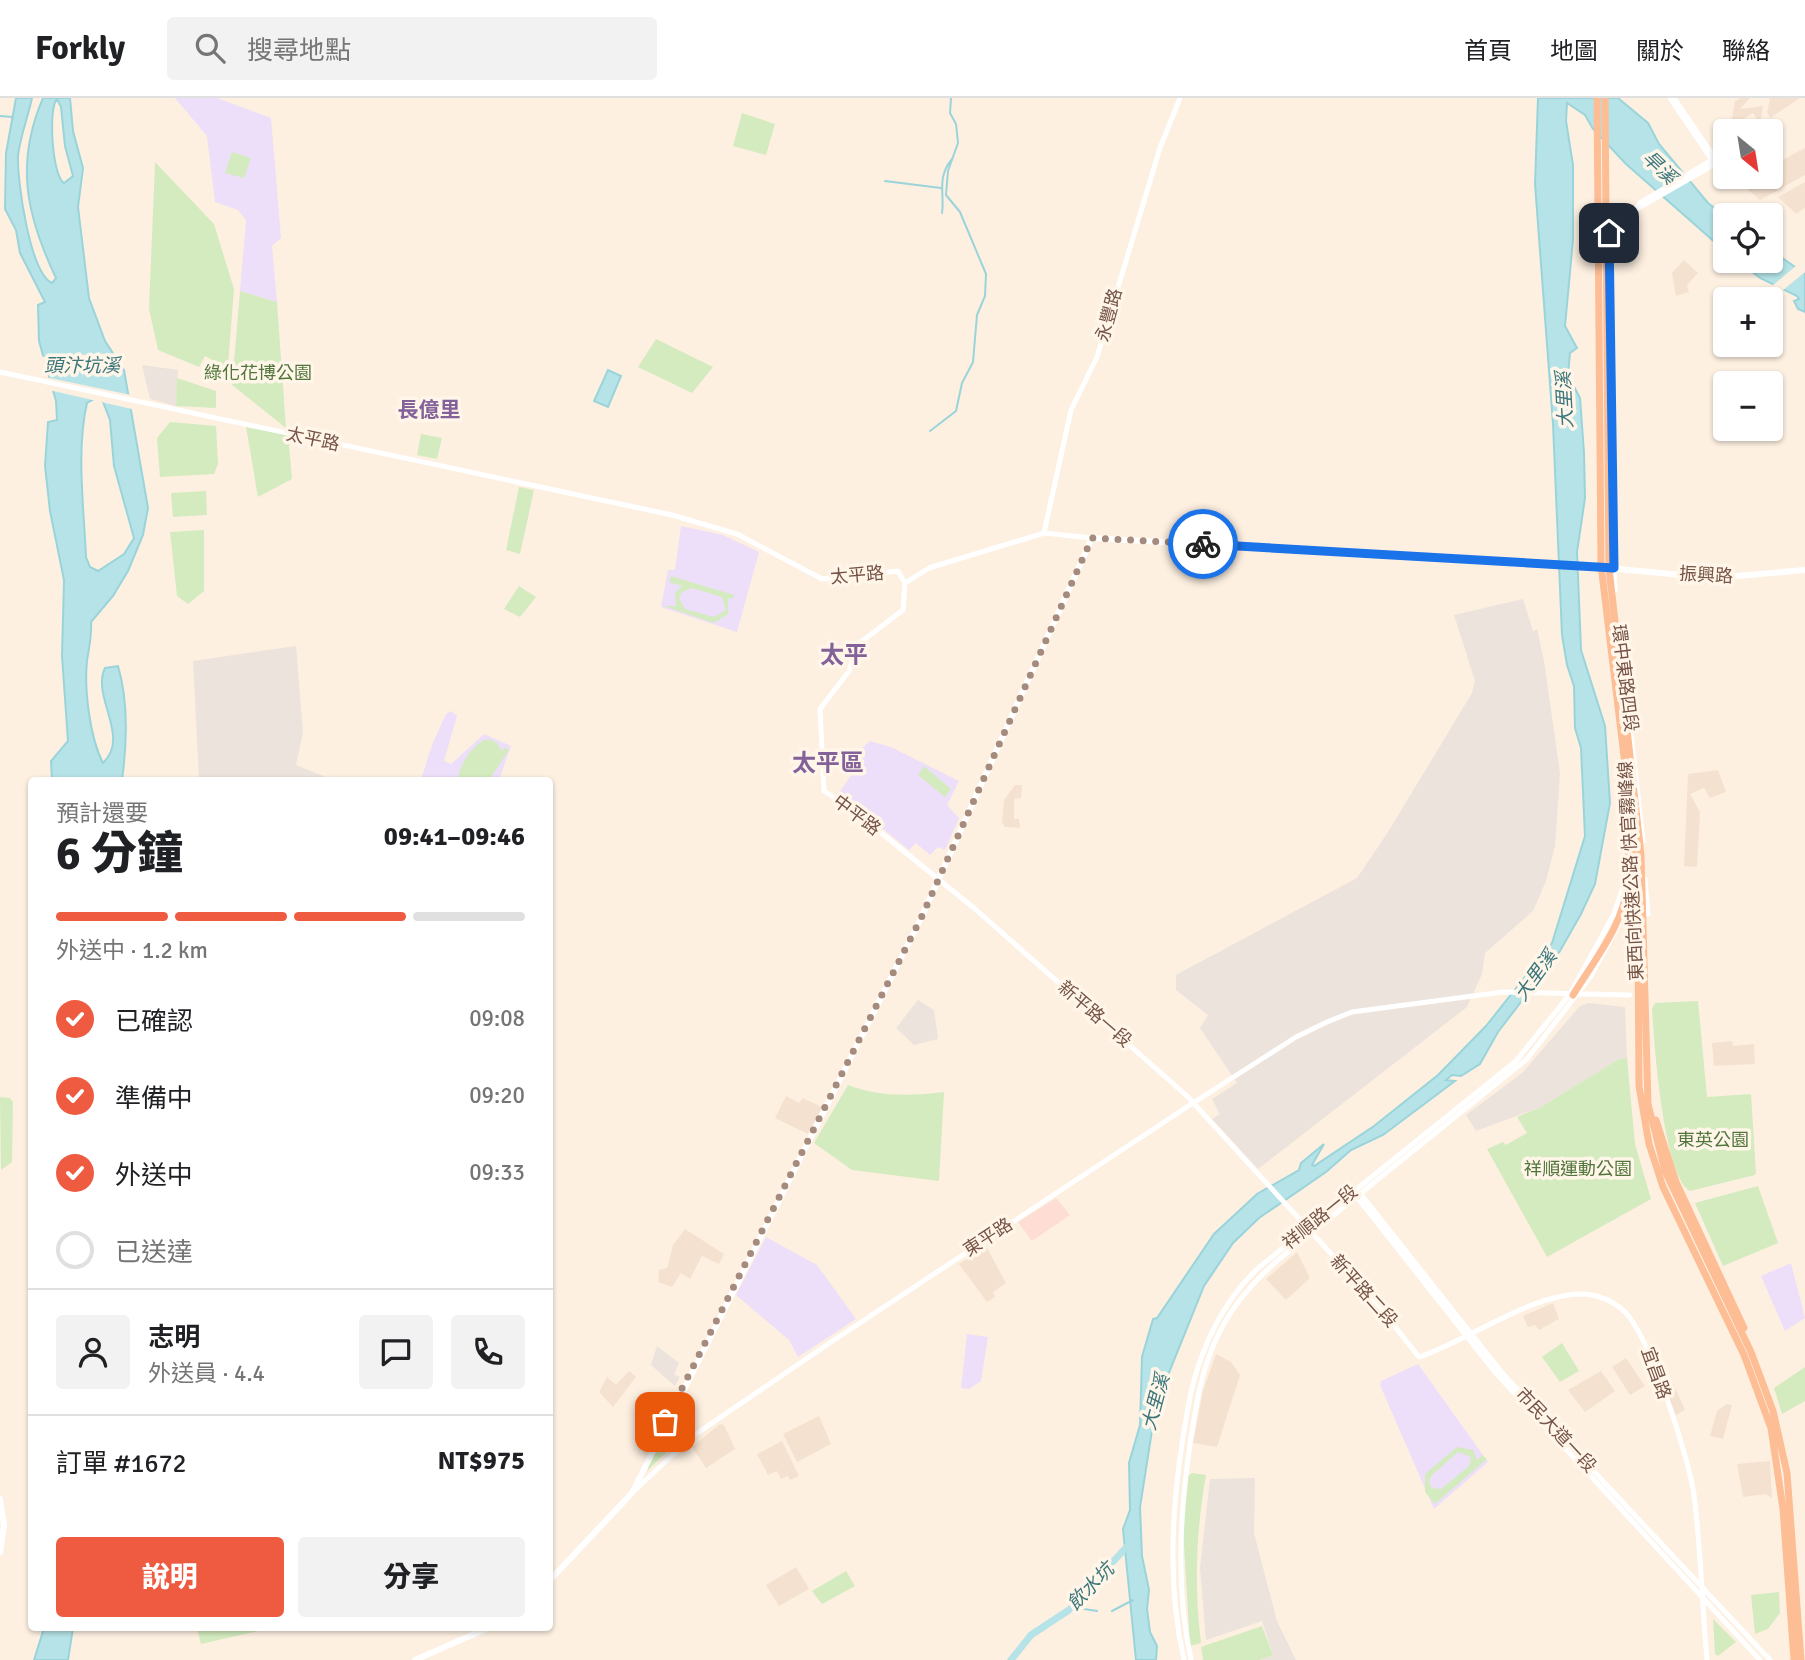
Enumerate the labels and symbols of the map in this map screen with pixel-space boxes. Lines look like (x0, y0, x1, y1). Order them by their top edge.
north arrow (1713, 119, 1783, 189)
water label: 旱溪 (1637, 146, 1683, 192)
pin (1579, 203, 1639, 263)
street label: 永豐路 (1091, 286, 1127, 344)
water label: 頭汴坑溪 (44, 354, 123, 378)
park label: 綠化花博公園 (204, 362, 312, 384)
water label: 大里溪 (1551, 368, 1578, 429)
district label: 長億里 (398, 397, 461, 423)
street label: 太平路 (284, 423, 342, 455)
courier (1168, 509, 1238, 579)
street label: 太平路 (829, 562, 885, 588)
street label: 振興路 (1678, 563, 1734, 587)
street label: 環中東路四段 (1608, 623, 1642, 733)
district label: 太平 (820, 640, 868, 670)
district label: 太平區 (792, 748, 864, 778)
street label: 東西向快速公路 快官霧峰線 (1614, 761, 1648, 981)
street label: 中平路 (829, 790, 885, 840)
water label: 大里溪 (1509, 943, 1564, 1006)
street label: 新平路一段 (1054, 976, 1136, 1052)
park label: 東英公園 (1677, 1129, 1749, 1151)
park label: 祥順運動公園 (1524, 1158, 1632, 1180)
street label: 祥順路一段 (1278, 1180, 1362, 1254)
street label: 東平路 (959, 1213, 1017, 1261)
street label: 新平路二段 (1326, 1250, 1402, 1332)
street label: 宜昌路 (1636, 1344, 1676, 1402)
water label: 大里溪 (1137, 1369, 1176, 1433)
street label: 市民大道一段 (1511, 1383, 1601, 1477)
pin (635, 1392, 695, 1452)
water label: 飲水坑 (1062, 1556, 1121, 1616)

